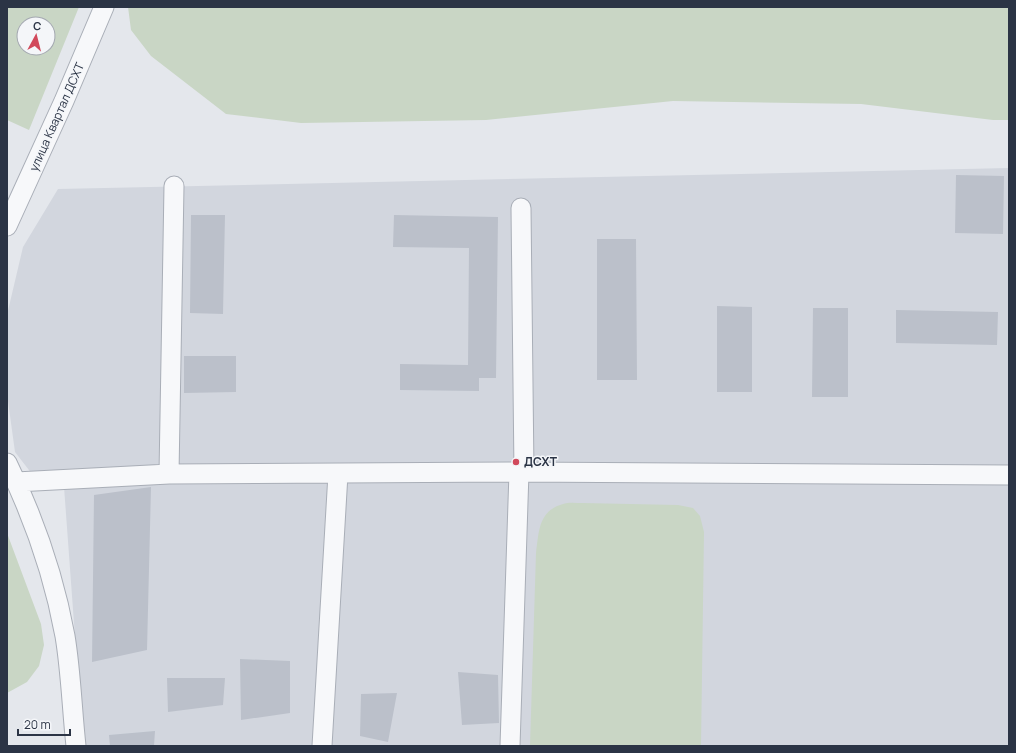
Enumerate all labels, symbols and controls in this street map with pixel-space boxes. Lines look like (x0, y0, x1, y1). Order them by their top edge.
north arrow (16, 16, 56, 56)
text: С (32, 18, 42, 34)
street label: улица Квартал ДСХТ (25, 59, 89, 174)
place label: ДСХТ (524, 453, 558, 470)
marker: ДСХТ (511, 457, 521, 467)
scale bar (18, 711, 70, 737)
text: 20 m (24, 716, 51, 733)

